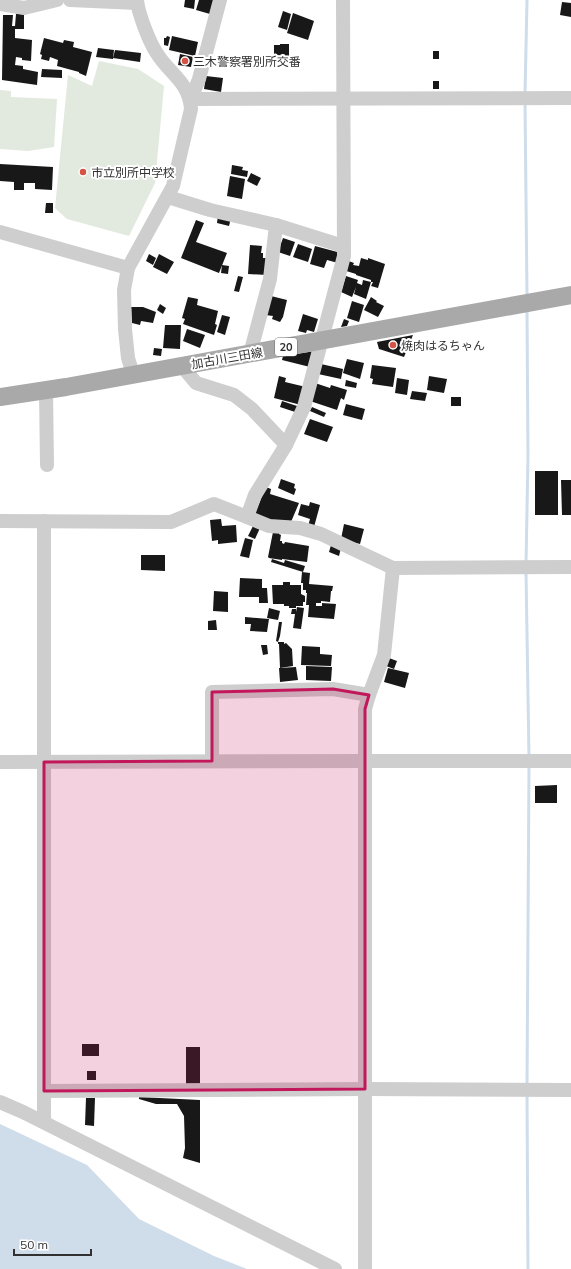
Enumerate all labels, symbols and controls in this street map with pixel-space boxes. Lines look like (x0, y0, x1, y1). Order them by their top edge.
place label: 三木警察署別所交番 (193, 54, 301, 69)
marker: 三木警察署別所交番 (180, 56, 190, 66)
place label: 市立別所中学校 (91, 165, 175, 180)
marker: 市立別所中学校 (78, 167, 88, 177)
road number: 20 (275, 338, 297, 356)
place label: 焼肉はるちゃん (401, 338, 485, 353)
marker: 焼肉はるちゃん (388, 340, 398, 350)
street label: 加古川三田線 (190, 344, 264, 372)
scale bar (14, 1231, 91, 1257)
text: 50 m (20, 1237, 48, 1252)

